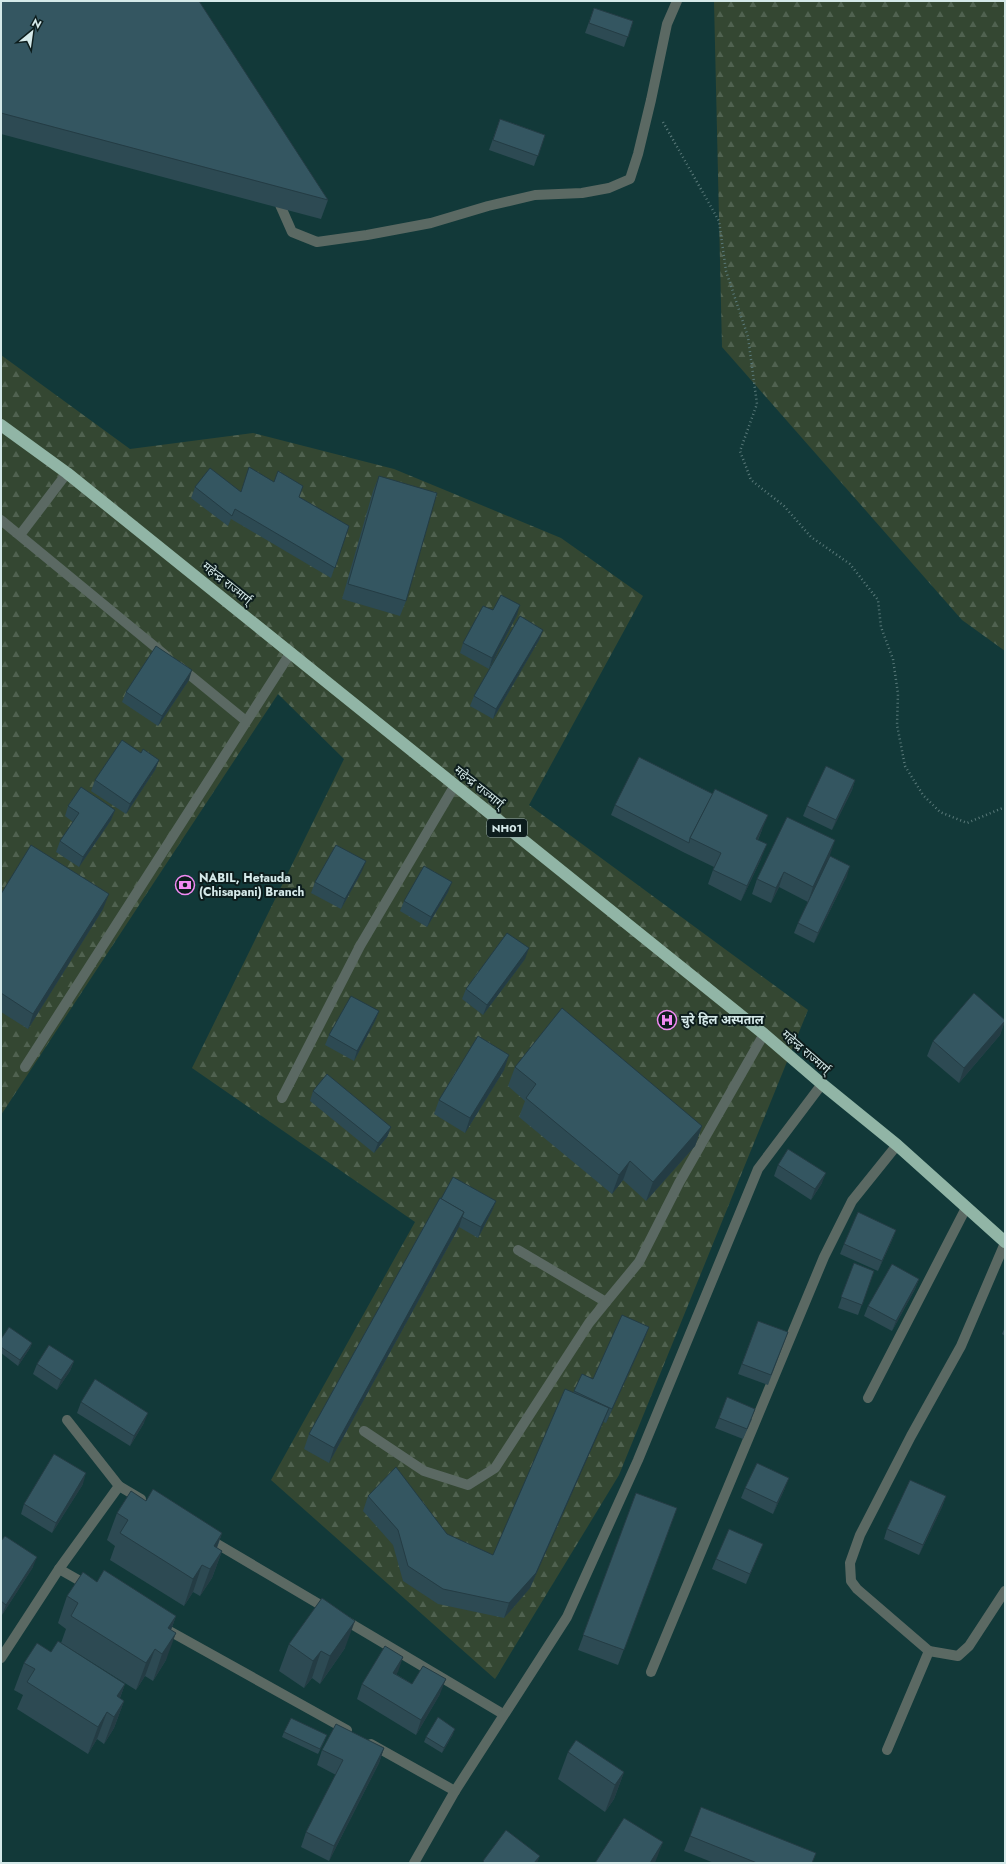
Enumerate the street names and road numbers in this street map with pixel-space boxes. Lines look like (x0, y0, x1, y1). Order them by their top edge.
street label: महेन्द्र राज्मार्ग् (198, 557, 257, 610)
street label: महेन्द्र राज्मार्ग् (450, 761, 509, 814)
road number: NH01 (487, 819, 527, 837)
street label: महेन्द्र राज्मार्ग् (778, 1026, 836, 1080)

